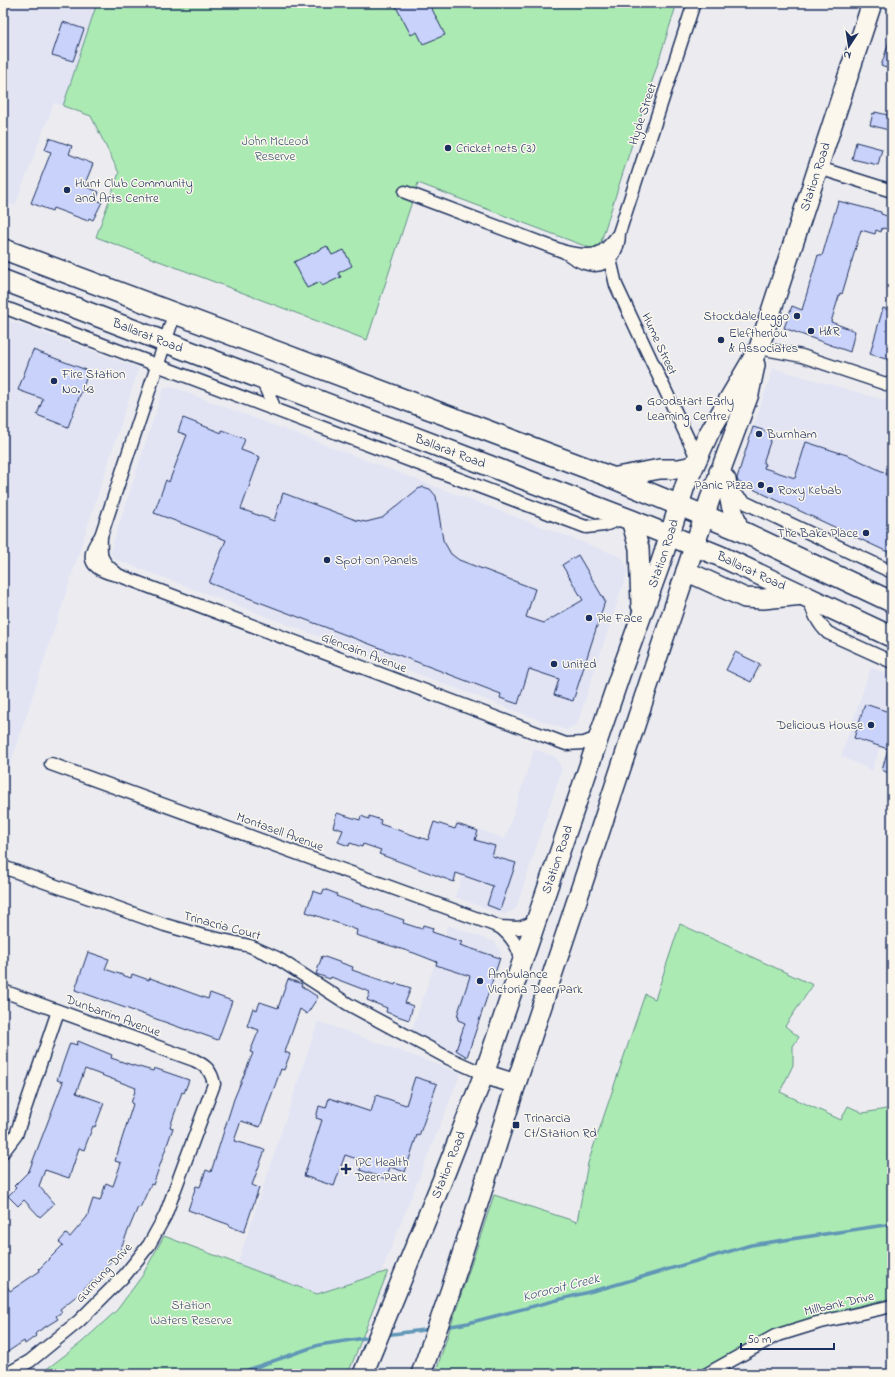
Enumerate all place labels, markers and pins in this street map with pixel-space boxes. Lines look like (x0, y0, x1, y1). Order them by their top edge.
place label: Cricket nets (3) (456, 139, 536, 158)
marker: Cricket nets (3) (443, 143, 453, 153)
place label: Hunt Club Community and Arts Centre (75, 174, 193, 208)
marker: Hunt Club Community and Arts Centre (62, 185, 72, 195)
place label: Stockdale Leggo (703, 307, 789, 327)
marker: Stockdale Leggo (792, 311, 802, 321)
place label: H&R (819, 322, 840, 341)
place label: Eleftheriou & Associates (729, 324, 799, 358)
marker: H&R (806, 326, 816, 336)
marker: Eleftheriou & Associates (716, 335, 726, 345)
place label: Fire Station No. 43 (61, 365, 125, 399)
marker: Fire Station No. 43 (49, 376, 59, 386)
place label: Goodstart Early Learning Centre (647, 392, 734, 427)
marker: Goodstart Early Learning Centre (634, 403, 644, 413)
place label: Burnham (766, 425, 817, 444)
marker: Burnham (754, 429, 764, 439)
place label: Panic Pizza (694, 476, 753, 495)
marker: Panic Pizza (756, 480, 766, 490)
place label: Roxy Kebab (778, 481, 841, 501)
marker: Roxy Kebab (765, 485, 775, 495)
place label: The Bake Place (777, 524, 858, 543)
marker: The Bake Place (861, 528, 871, 538)
place label: Spot On Panels (335, 551, 418, 570)
marker: Spot On Panels (322, 555, 332, 565)
place label: Pie Face (597, 609, 642, 628)
marker: Pie Face (584, 613, 594, 623)
place label: United (562, 655, 597, 674)
marker: United (549, 659, 559, 669)
place label: Delicious House (776, 716, 863, 735)
marker: Delicious House (866, 720, 876, 730)
place label: Ambulance Victoria Deer Park (487, 965, 583, 999)
marker: Ambulance Victoria Deer Park (475, 976, 485, 986)
place label: Trinarcia Ct/Station Rd (524, 1109, 598, 1143)
marker: Trinarcia Ct/Station Rd (511, 1120, 521, 1130)
place label: IPC Health Deer Park (354, 1153, 408, 1187)
marker: IPC Health Deer Park (340, 1163, 352, 1175)

